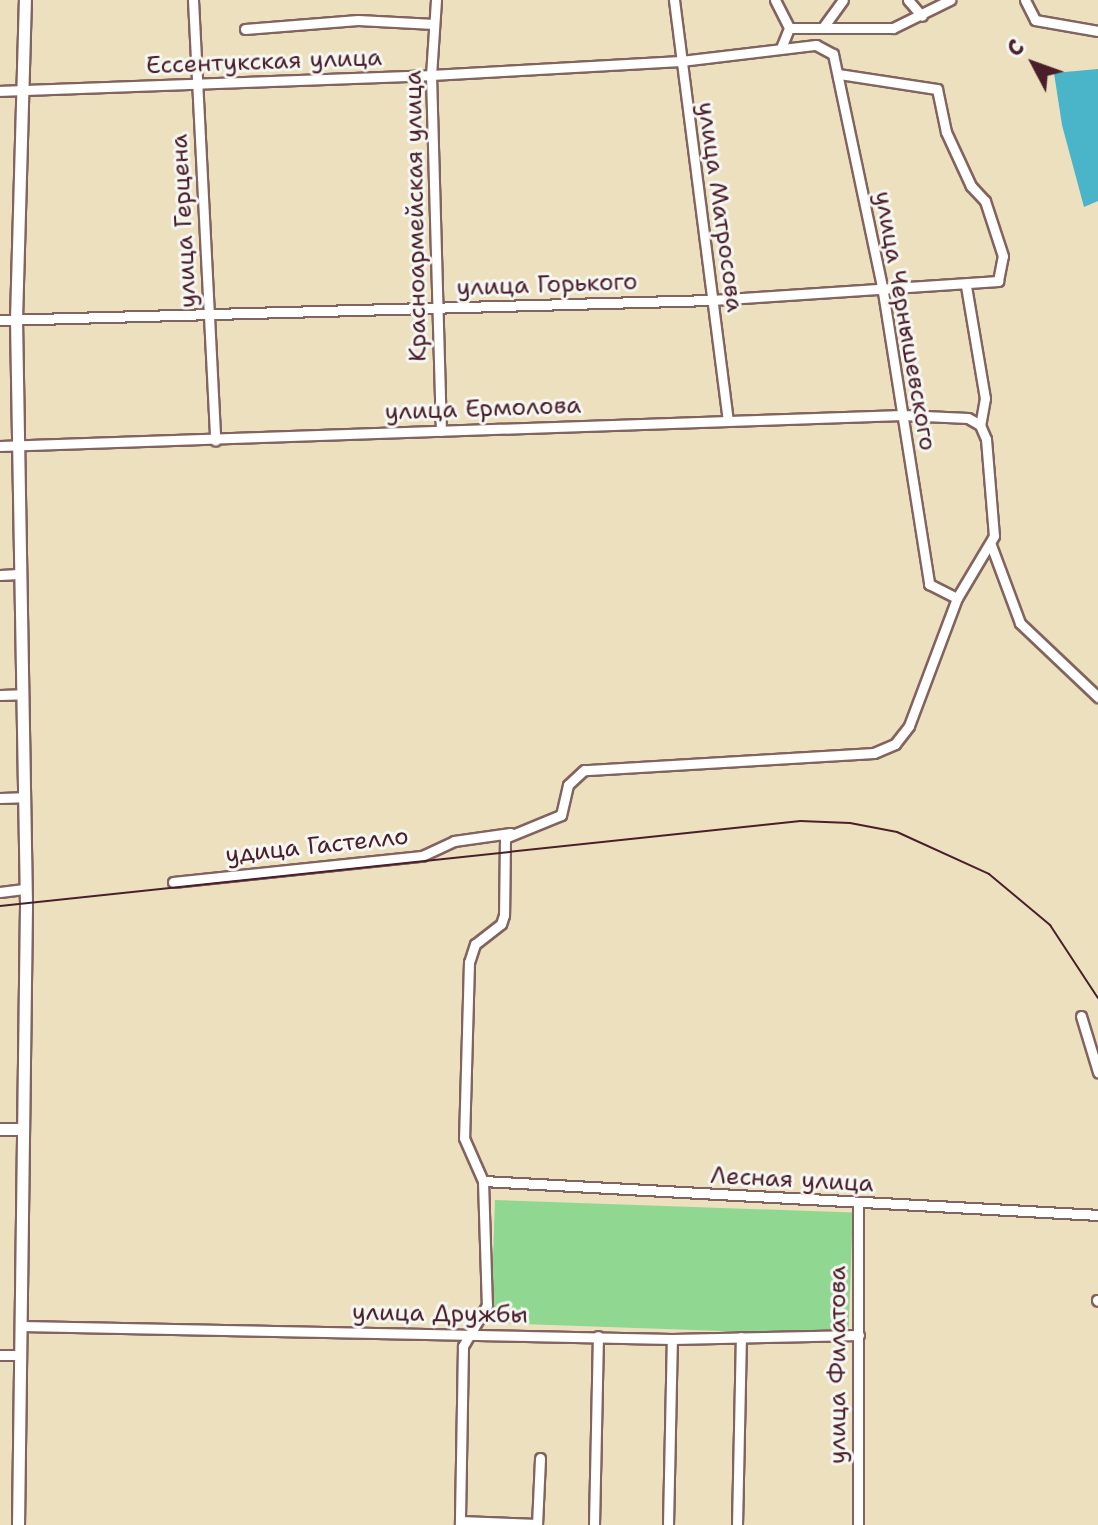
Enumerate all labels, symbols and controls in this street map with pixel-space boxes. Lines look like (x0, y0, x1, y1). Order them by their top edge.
north arrow (994, 24, 1074, 104)
text: С (1000, 33, 1031, 63)
street label: Ессентукская улица (145, 43, 383, 81)
street label: Красноармейская улица (399, 70, 433, 362)
street label: улица Матросова (691, 100, 749, 314)
street label: улица Герцена (165, 133, 203, 309)
street label: улица Чернышевского (868, 189, 942, 453)
street label: улица Горького (456, 267, 638, 303)
street label: улица Ермолова (384, 391, 582, 427)
street label: удица Гастелло (224, 822, 410, 870)
street label: Лесная улица (710, 1161, 874, 1199)
street label: улица Филатова (824, 1266, 852, 1464)
street label: улица Дружбы (352, 1298, 528, 1330)

